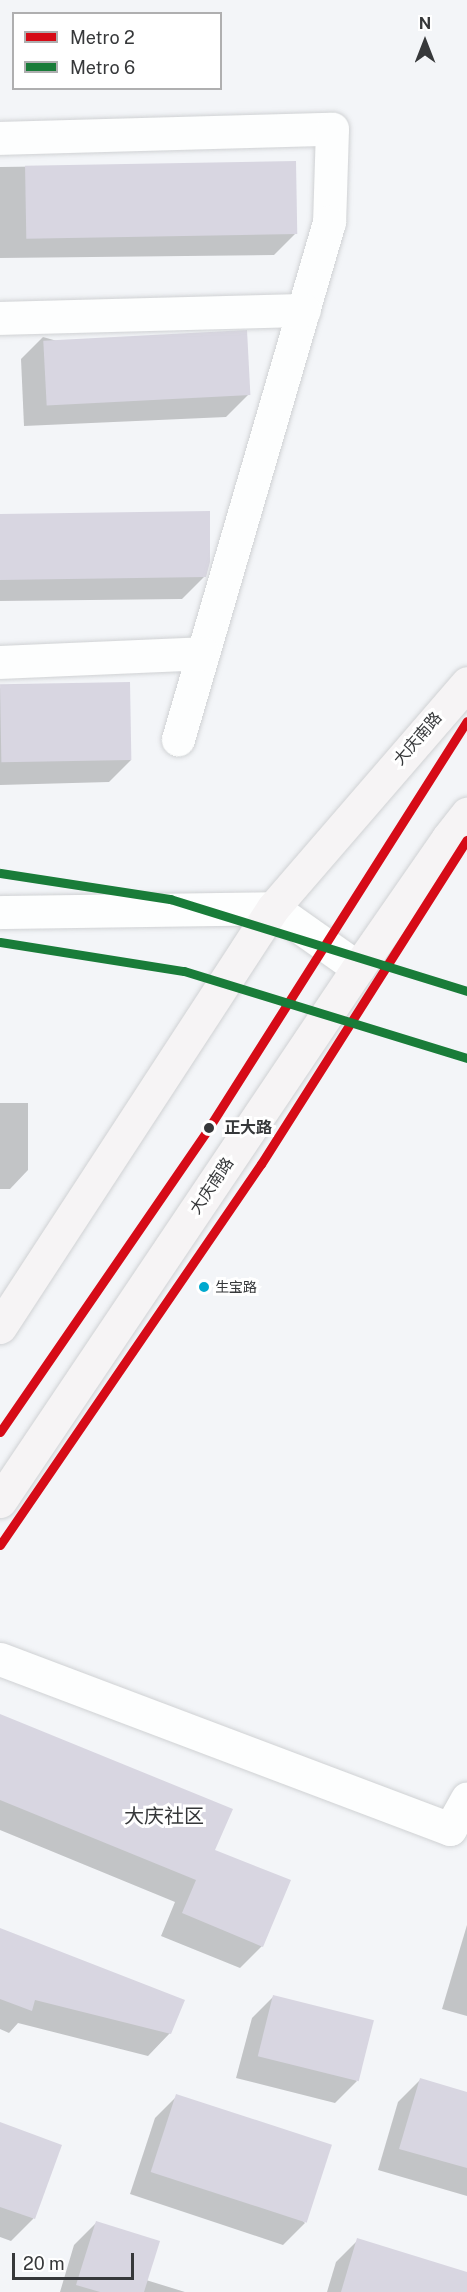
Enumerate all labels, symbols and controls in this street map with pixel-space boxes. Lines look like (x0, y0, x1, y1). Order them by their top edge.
legend (12, 12, 222, 90)
north arrow (395, 12, 455, 72)
text: N (419, 14, 431, 33)
text: Metro 2 (70, 27, 135, 48)
text: Metro 6 (70, 57, 135, 78)
street label: 大庆南路 (390, 709, 446, 769)
marker: 正大路 (199, 1118, 219, 1138)
place label: 正大路 (224, 1118, 272, 1138)
street label: 大庆南路 (186, 1154, 238, 1218)
place label: 生宝路 (215, 1279, 257, 1295)
marker: 生宝路 (198, 1281, 210, 1293)
district label: 大庆社区 (124, 1804, 204, 1828)
scale bar (15, 2241, 136, 2279)
text: 20 m (23, 2253, 65, 2274)

